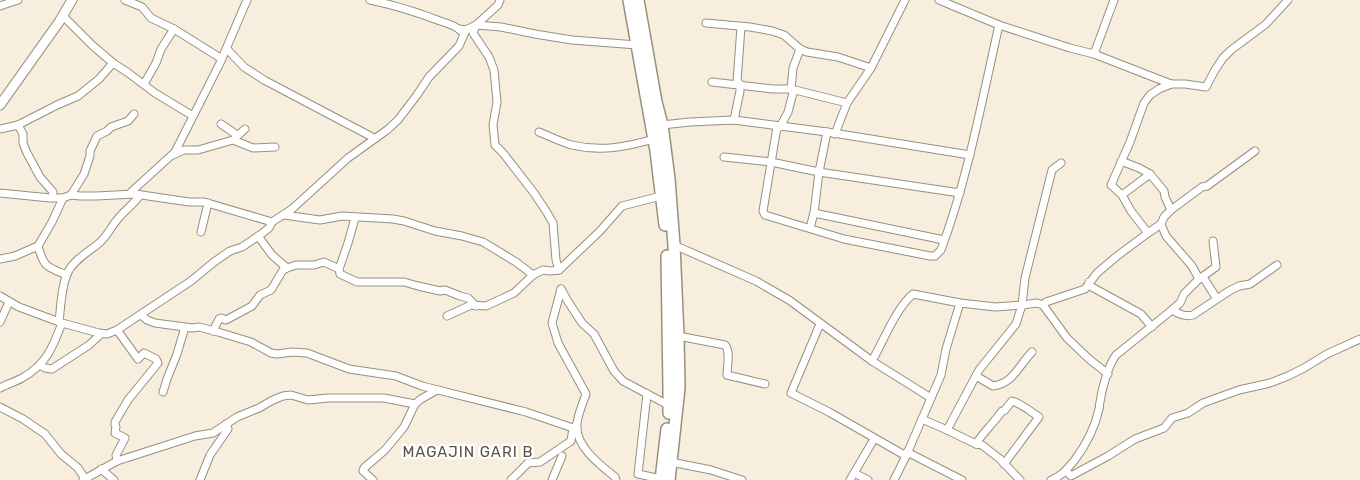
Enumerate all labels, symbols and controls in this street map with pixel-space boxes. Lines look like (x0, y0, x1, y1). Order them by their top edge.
district label: MAGAJIN GARI B (402, 443, 534, 461)

